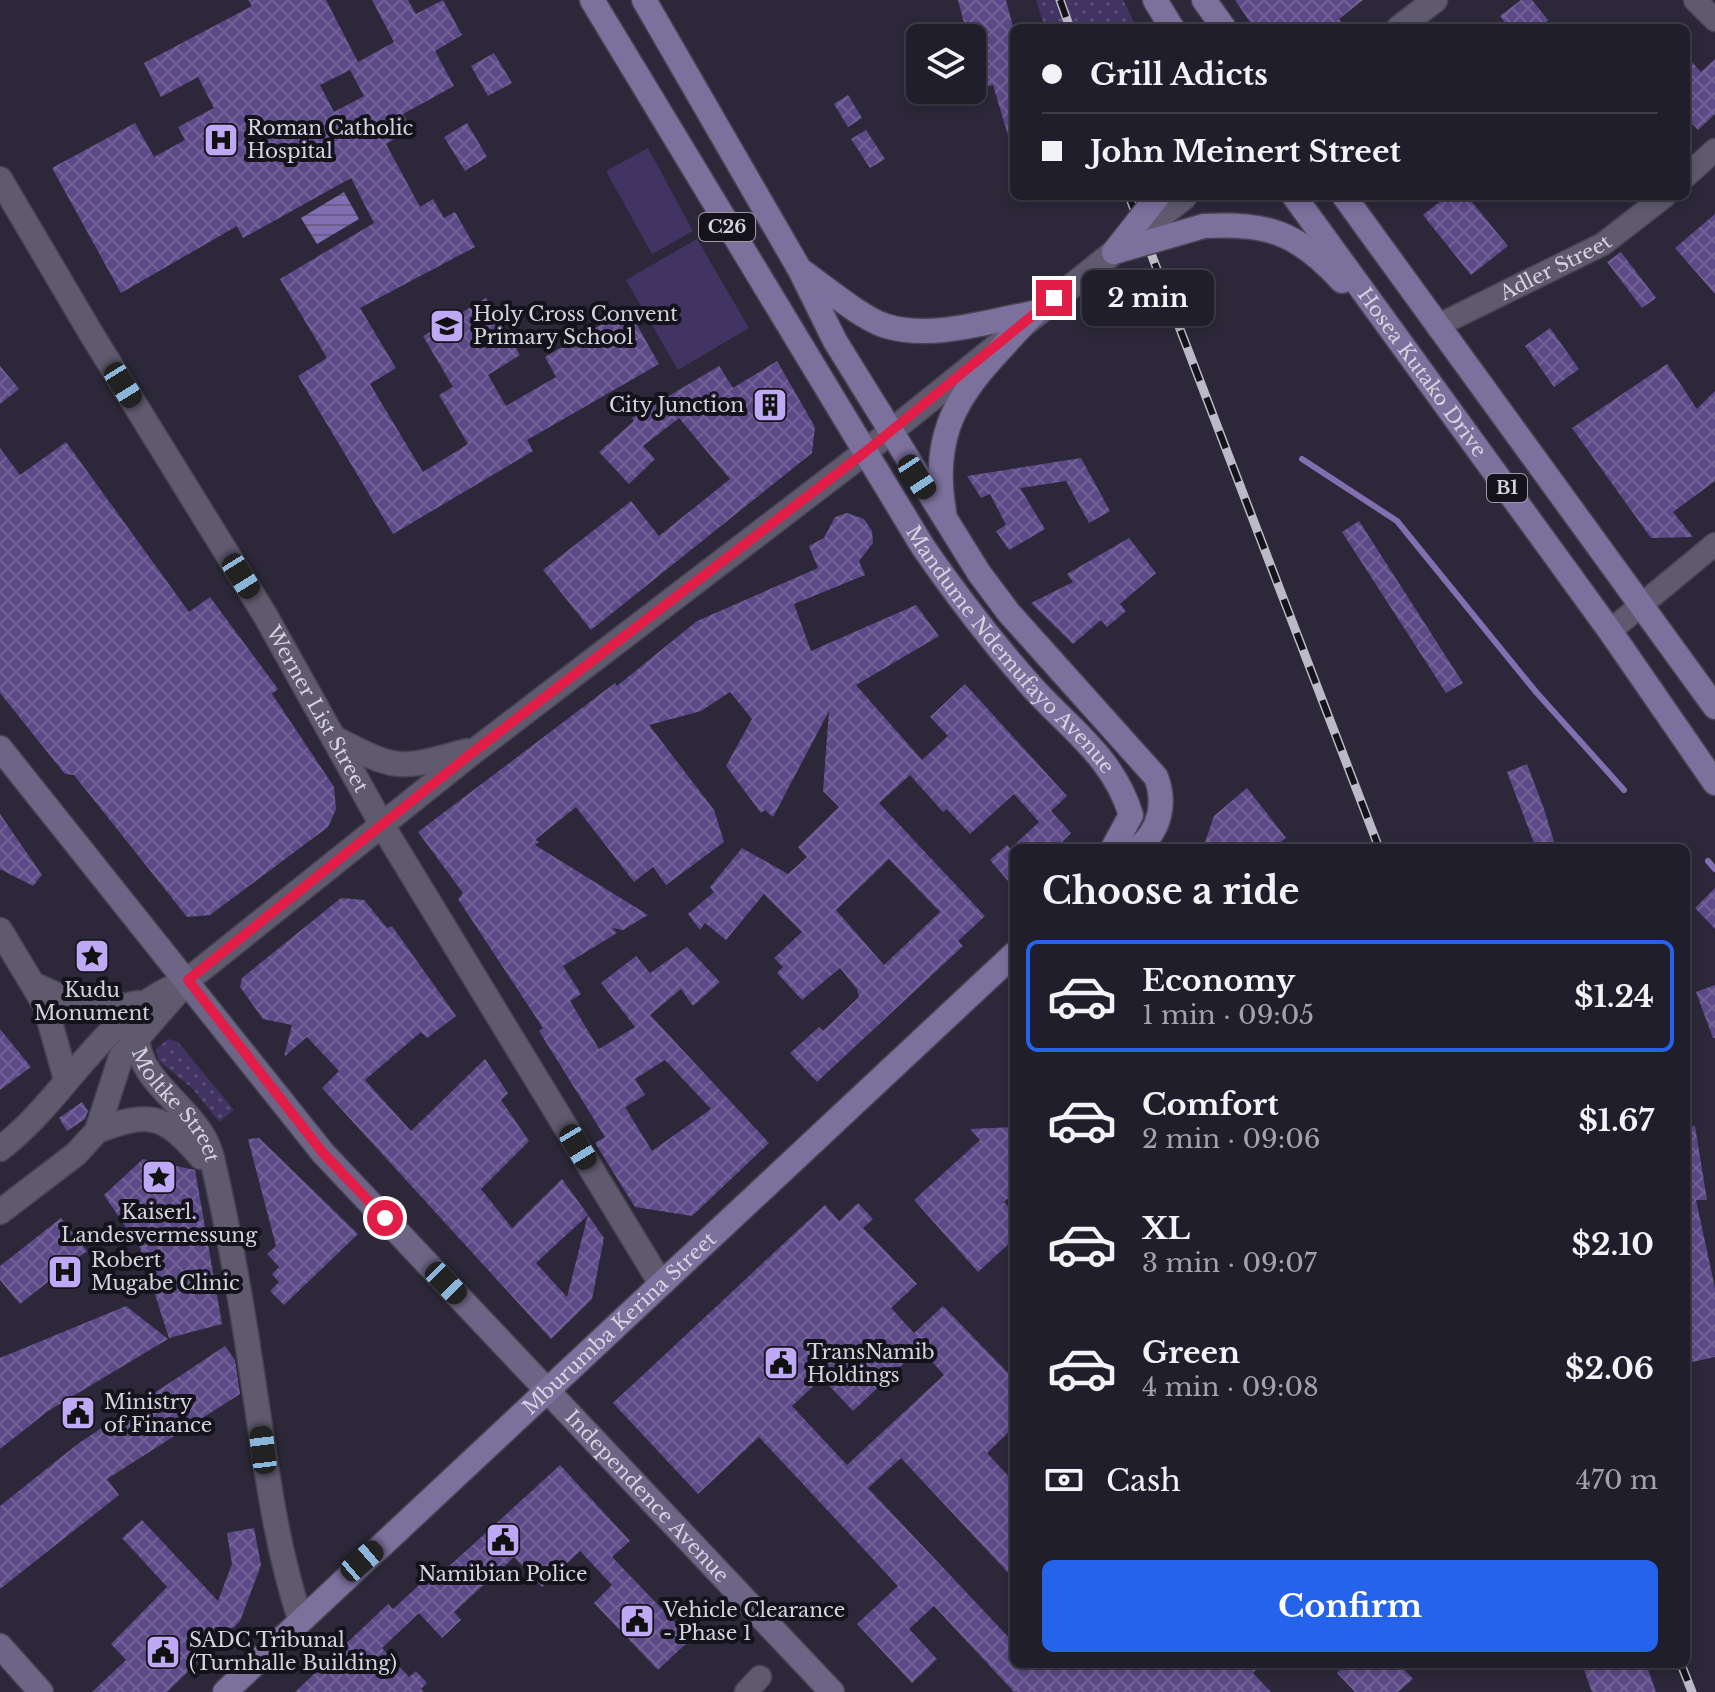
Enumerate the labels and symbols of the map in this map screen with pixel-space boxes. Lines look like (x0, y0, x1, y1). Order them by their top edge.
place label: Roman Catholic Hospital (247, 116, 414, 163)
hospital icon: Roman Catholic Hospital (202, 121, 240, 159)
road number: C26 (699, 213, 755, 241)
street label: Adler Street (1495, 230, 1617, 306)
callout: 2 min (1082, 270, 1214, 326)
route end (1036, 280, 1072, 316)
street label: Hosea Kutako Drive (1353, 283, 1492, 462)
place label: Holy Cross Convent Primary School (473, 302, 678, 349)
school or university icon: Holy Cross Convent Primary School (428, 307, 466, 345)
car (100, 358, 146, 412)
building icon: City Junction (751, 386, 789, 424)
place label: City Junction (609, 393, 744, 417)
car (894, 450, 940, 504)
road number: B1 (1487, 474, 1527, 502)
street label: Mandume Ndemufayo Avenue (901, 521, 1120, 778)
car (218, 549, 264, 603)
street label: Werner List Street (261, 621, 374, 797)
place icon: Kudu Monument (73, 937, 111, 975)
place label: Kudu Monument (34, 978, 150, 1025)
street label: Moltke Street (127, 1044, 225, 1165)
car (555, 1120, 601, 1174)
place icon: Kaiserl. Landesvermessung (140, 1158, 178, 1196)
place label: Kaiserl. Landesvermessung (61, 1200, 258, 1247)
route start (367, 1200, 403, 1236)
street label: Mburumba Kerina Street (518, 1227, 721, 1419)
place label: Robert Mugabe Clinic (91, 1248, 240, 1295)
hospital icon: Robert Mugabe Clinic (46, 1253, 84, 1291)
car (421, 1257, 471, 1309)
place label: TransNamib Holdings (807, 1340, 935, 1387)
public building icon: TransNamib Holdings (762, 1344, 800, 1382)
place label: Ministry of Finance (104, 1390, 212, 1437)
public building icon: Ministry of Finance (59, 1394, 97, 1432)
street label: Independence Avenue (560, 1405, 734, 1587)
car (248, 1425, 278, 1475)
public building icon: Namibian Police (484, 1521, 522, 1559)
car (336, 1536, 388, 1586)
place label: Namibian Police (419, 1562, 587, 1586)
place label: Vehicle Clearance - Phase 1 (662, 1598, 845, 1645)
public building icon: Vehicle Clearance - Phase 1 (618, 1602, 656, 1640)
place label: SADC Tribunal (Turnhalle Building) (189, 1628, 397, 1675)
public building icon: SADC Tribunal (Turnhalle Building) (144, 1633, 182, 1671)

